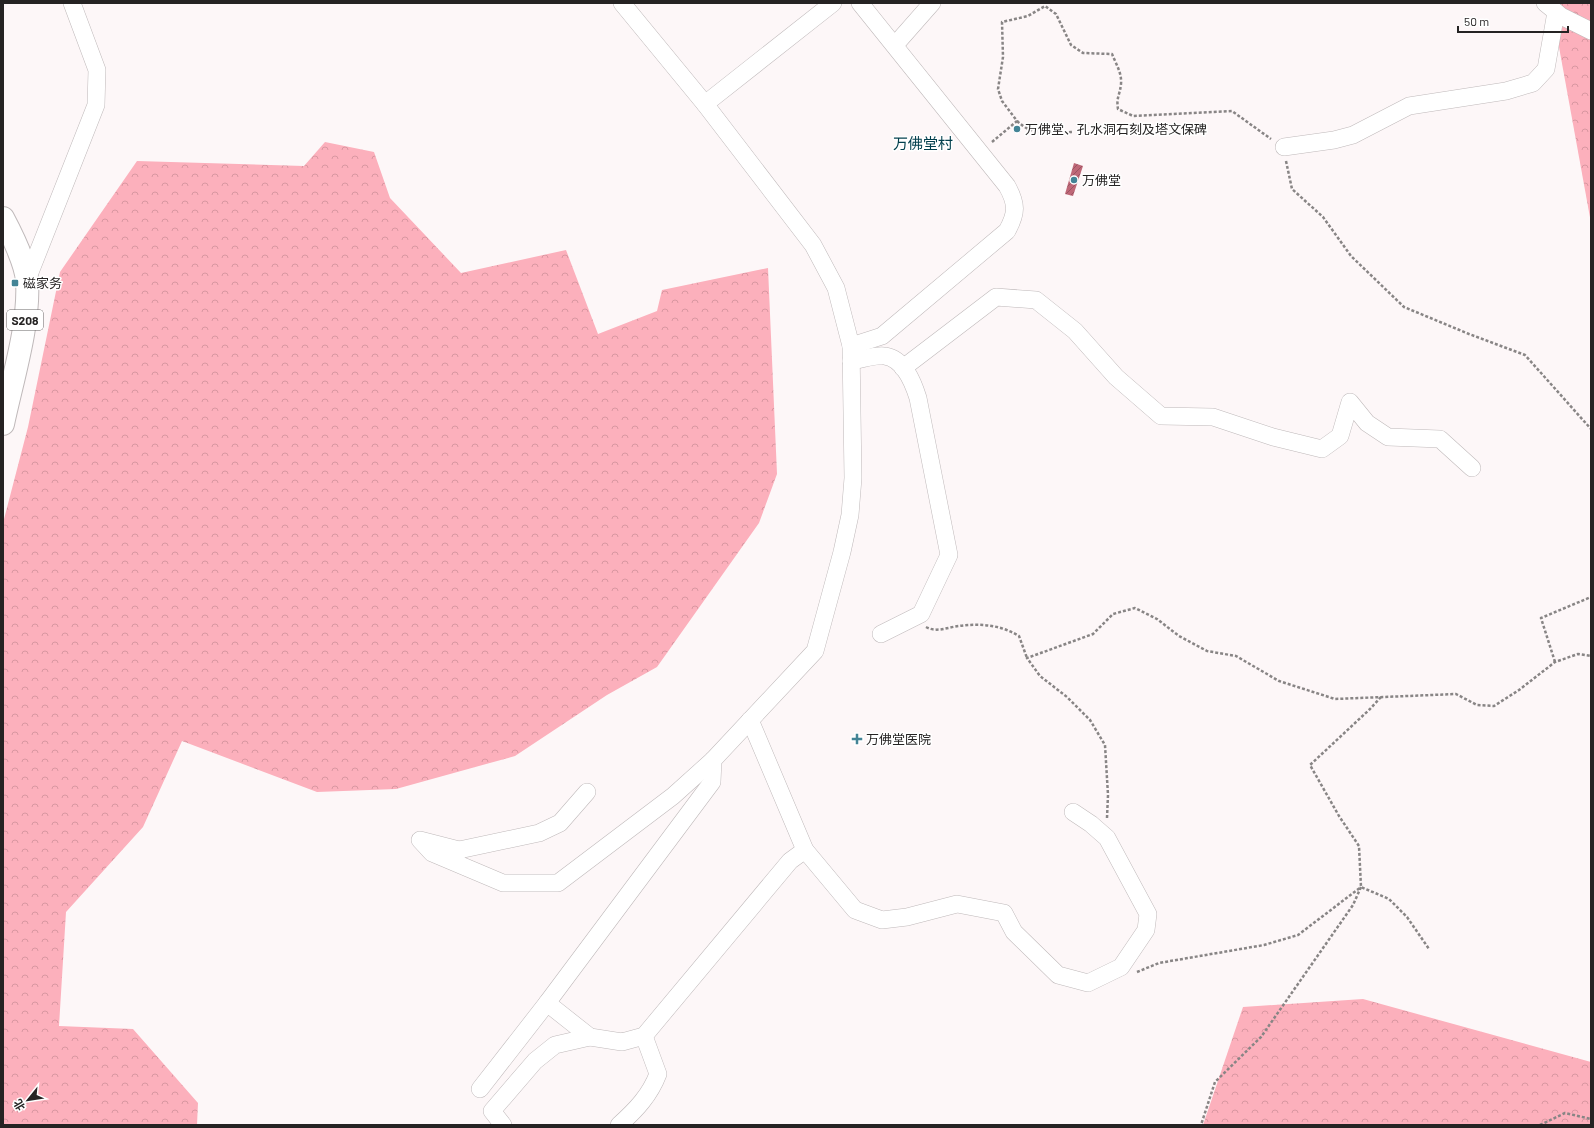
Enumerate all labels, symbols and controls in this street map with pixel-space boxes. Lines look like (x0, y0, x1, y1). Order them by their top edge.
scale bar (1458, 8, 1568, 34)
text: 50 m (1464, 14, 1489, 28)
place label: 万佛堂、孔水洞石刻及塔文保碑 (1025, 121, 1207, 137)
marker: 万佛堂、孔水洞石刻及塔文保碑 (1012, 124, 1022, 134)
district label: 万佛堂村 (893, 134, 953, 152)
place label: 万佛堂 (1082, 172, 1121, 188)
marker: 万佛堂 (1069, 175, 1079, 185)
place label: 磁家务 (23, 275, 62, 291)
marker: 磁家务 (10, 278, 20, 288)
road number: S208 (7, 310, 43, 330)
place label: 万佛堂医院 (866, 731, 931, 747)
marker: 万佛堂医院 (851, 733, 863, 745)
north arrow (8, 1080, 48, 1120)
text: 北 (11, 1097, 27, 1113)

